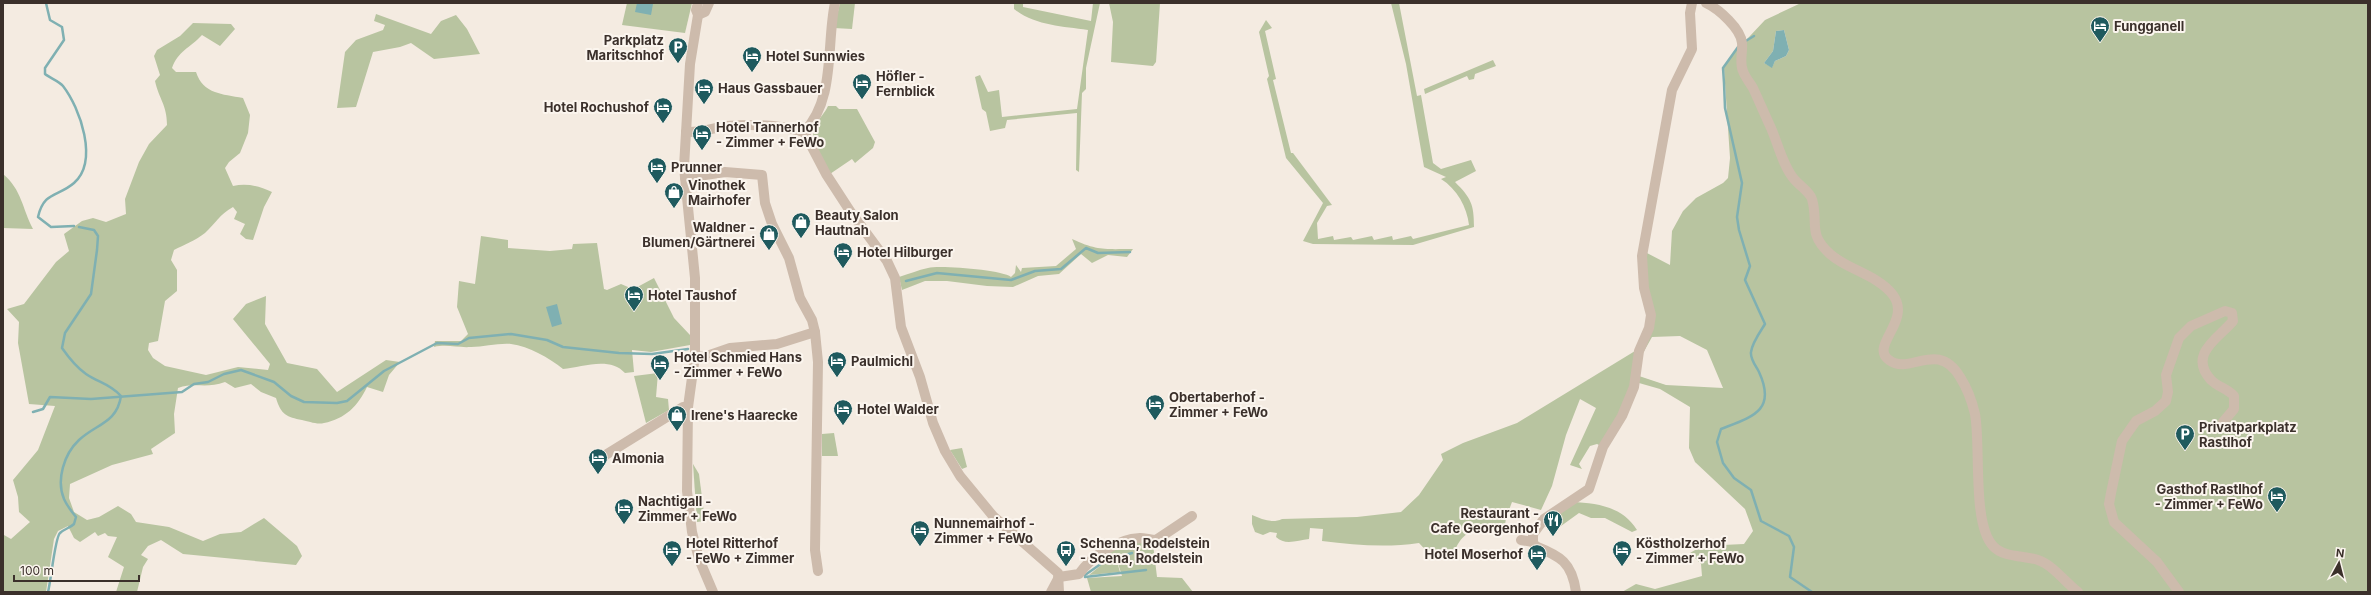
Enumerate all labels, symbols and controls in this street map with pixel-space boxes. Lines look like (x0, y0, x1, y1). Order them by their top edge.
hotel icon: Fungganell (2089, 15, 2111, 43)
place label: Fungganell (2114, 18, 2184, 34)
place label: Parkplatz Maritschhof (587, 32, 665, 63)
parking icon: Parkplatz Maritschhof (667, 36, 689, 64)
hotel icon: Hotel Sunnwies (741, 45, 763, 73)
place label: Hotel Sunnwies (766, 48, 865, 64)
place label: Höfler - Fernblick (876, 68, 935, 99)
hotel icon: Höfler - Fernblick (851, 72, 873, 100)
hotel icon: Haus Gassbauer (693, 77, 715, 105)
place label: Haus Gassbauer (718, 80, 823, 96)
hotel icon: Hotel Rochushof (652, 96, 674, 124)
place label: Hotel Rochushof (544, 99, 650, 115)
place label: Hotel Tannerhof - Zimmer + FeWo (716, 119, 824, 150)
hotel icon: Hotel Tannerhof - Zimmer + FeWo (691, 123, 713, 151)
hotel icon: Prunner (646, 156, 668, 184)
place label: Prunner (671, 159, 723, 175)
place label: Vinothek Mairhofer (688, 177, 751, 208)
shop icon: Vinothek Mairhofer (663, 181, 685, 209)
place label: Beauty Salon Hautnah (815, 207, 899, 238)
shop icon: Beauty Salon Hautnah (790, 211, 812, 239)
place label: Waldner - Blumen/Gärtnerei (642, 219, 755, 250)
shop icon: Waldner - Blumen/Gärtnerei (758, 223, 780, 251)
hotel icon: Hotel Hilburger (832, 241, 854, 269)
place label: Hotel Hilburger (857, 244, 954, 260)
hotel icon: Hotel Taushof (623, 284, 645, 312)
place label: Hotel Taushof (648, 287, 737, 303)
place label: Hotel Schmied Hans - Zimmer + FeWo (674, 349, 802, 380)
hotel icon: Paulmichl (826, 350, 848, 378)
hotel icon: Hotel Schmied Hans - Zimmer + FeWo (649, 353, 671, 381)
place label: Paulmichl (851, 353, 913, 369)
place label: Obertaberhof - Zimmer + FeWo (1169, 389, 1268, 420)
hotel icon: Obertaberhof - Zimmer + FeWo (1144, 393, 1166, 421)
hotel icon: Hotel Walder (832, 398, 854, 426)
place label: Hotel Walder (857, 401, 939, 417)
shop icon: Irene's Haarecke (666, 404, 688, 432)
place label: Irene's Haarecke (691, 407, 798, 423)
place label: Privatparkplatz Rastlhof (2199, 419, 2297, 450)
parking icon: Privatparkplatz Rastlhof (2174, 423, 2196, 451)
hotel icon: Almonia (587, 447, 609, 475)
place label: Almonia (612, 450, 664, 466)
place label: Gasthof Rastlhof - Zimmer + FeWo (2155, 481, 2264, 512)
hotel icon: Gasthof Rastlhof - Zimmer + FeWo (2266, 485, 2288, 513)
place label: Nachtigall - Zimmer + FeWo (638, 493, 737, 524)
hotel icon: Nachtigall - Zimmer + FeWo (613, 497, 635, 525)
place label: Restaurant - Cafe Georgenhof (1430, 505, 1540, 536)
restaurant icon: Restaurant - Cafe Georgenhof (1542, 509, 1564, 537)
place label: Nunnemairhof - Zimmer + FeWo (934, 515, 1035, 546)
hotel icon: Nunnemairhof - Zimmer + FeWo (909, 519, 931, 547)
place label: Hotel Ritterhof - FeWo + Zimmer (686, 535, 795, 566)
place label: Schenna, Rodelstein - Scena, Rodelstein (1080, 535, 1210, 566)
place label: Köstholzerhof - Zimmer + FeWo (1636, 535, 1744, 566)
hotel icon: Hotel Ritterhof - FeWo + Zimmer (661, 539, 683, 567)
bus stop icon: Schenna, Rodelstein - Scena, Rodelstein (1055, 539, 1077, 567)
hotel icon: Köstholzerhof - Zimmer + FeWo (1611, 539, 1633, 567)
hotel icon: Hotel Moserhof (1526, 543, 1548, 571)
north arrow (2319, 543, 2359, 583)
place label: Hotel Moserhof (1424, 546, 1524, 562)
text: N (2335, 546, 2345, 561)
scale bar (14, 557, 139, 583)
text: 100 m (20, 563, 54, 578)

